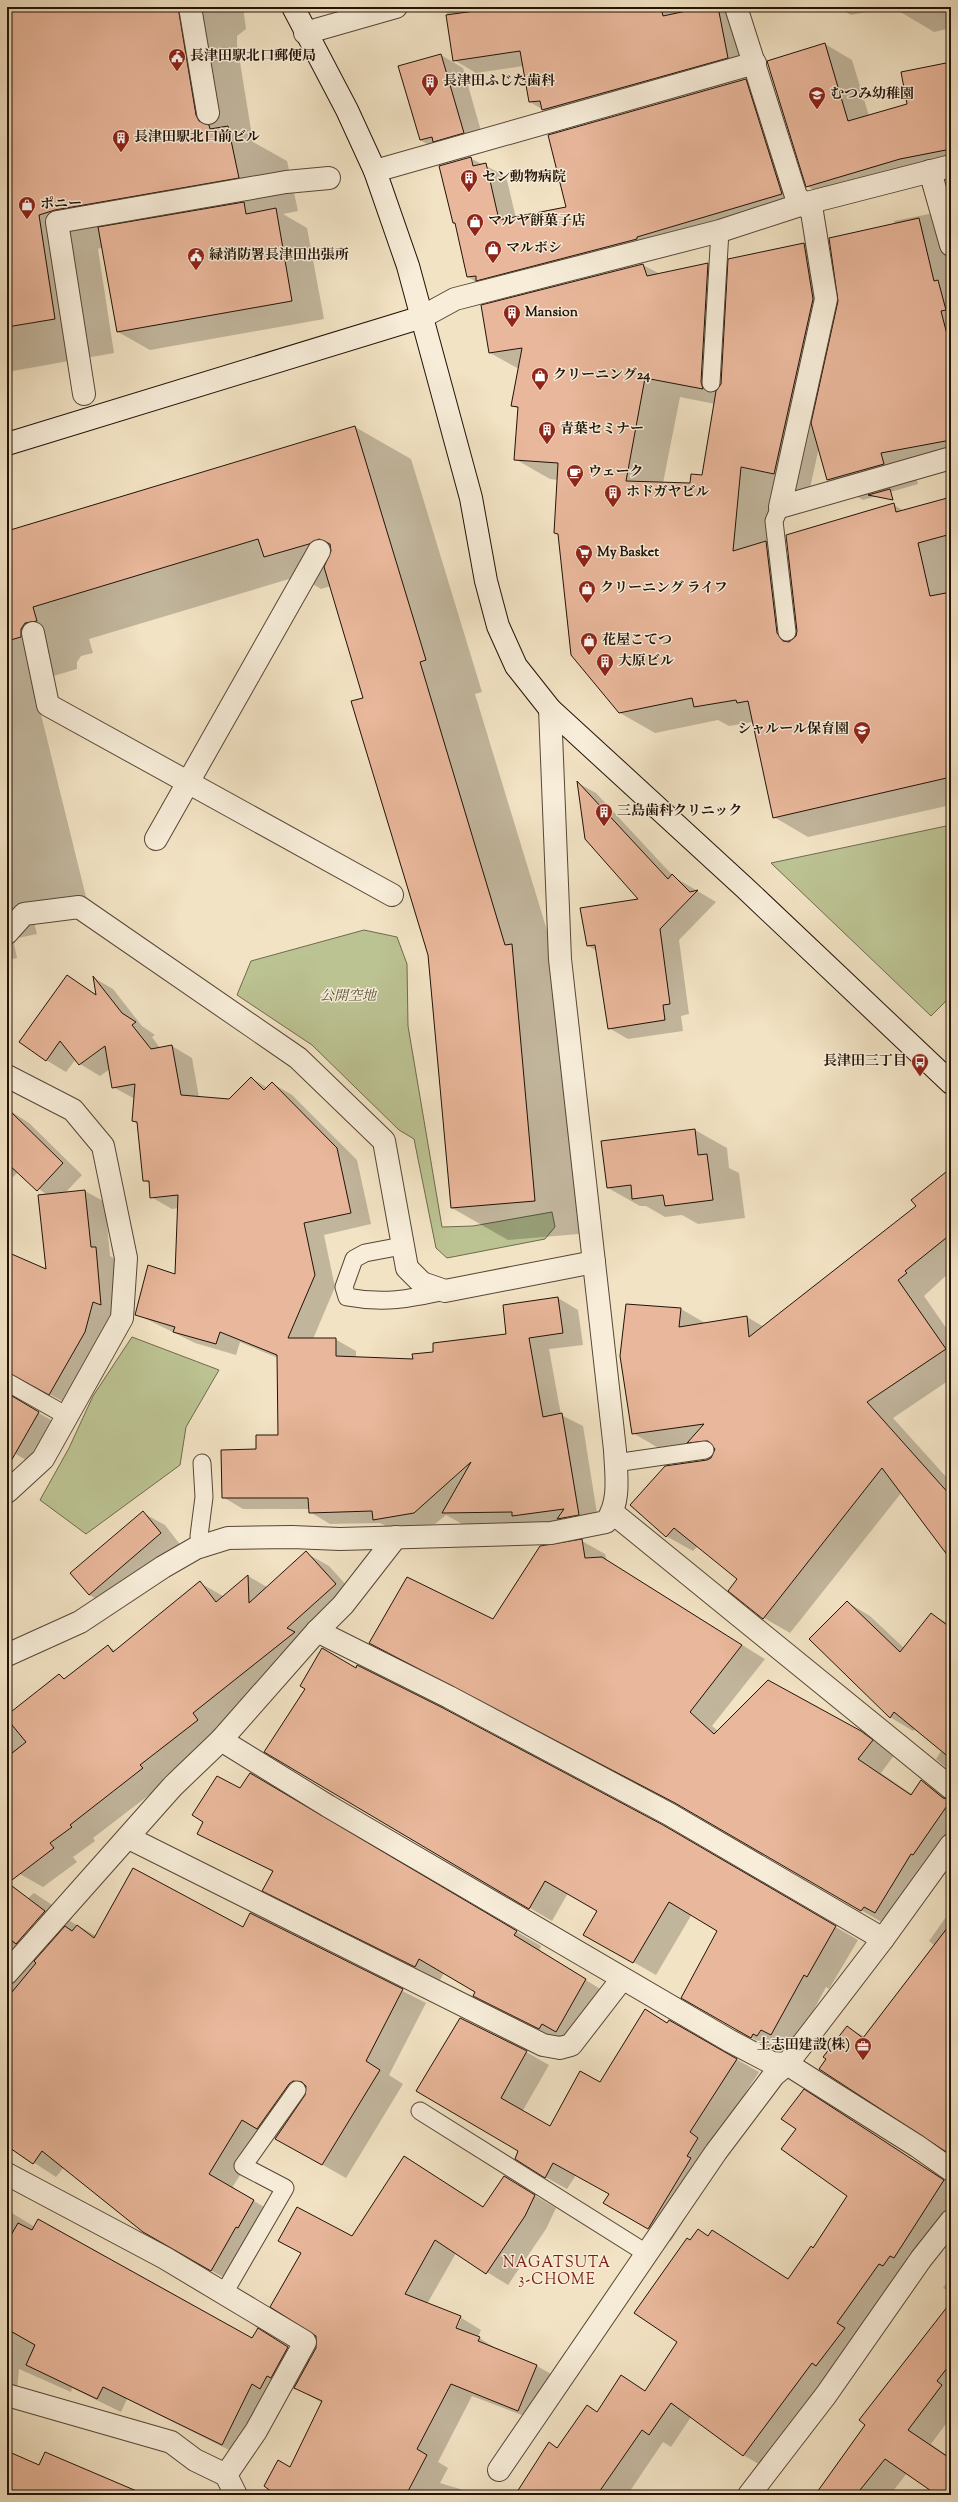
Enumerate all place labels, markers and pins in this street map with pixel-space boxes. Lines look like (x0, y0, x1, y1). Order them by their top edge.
public building icon: 長津田駅北口郵便局 (167, 47, 187, 72)
place label: 長津田駅北口郵便局 (190, 47, 316, 67)
building icon: 長津田ふじた歯科 (420, 72, 440, 97)
place label: 長津田ふじた歯科 (443, 72, 556, 92)
school or university icon: むつみ幼稚園 (807, 85, 827, 110)
place label: むつみ幼稚園 (830, 85, 914, 105)
building icon: 長津田駅北口前ビル (111, 128, 131, 153)
place label: 長津田駅北口前ビル (134, 128, 260, 148)
building icon: セン動物病院 (459, 168, 479, 193)
place label: セン動物病院 (482, 168, 566, 188)
shop icon: ポニー (17, 195, 37, 220)
place label: ポニー (40, 195, 82, 215)
shop icon: マルヤ餅菓子店 (465, 212, 485, 237)
place label: マルヤ餅菓子店 (488, 212, 586, 232)
shop icon: マルボシ (483, 239, 503, 264)
place label: マルボシ (506, 239, 562, 259)
public building icon: 緑消防署長津田出張所 (186, 246, 206, 271)
place label: 緑消防署長津田出張所 (209, 246, 349, 266)
building icon: Mansion (502, 303, 522, 328)
place label: Mansion (525, 303, 579, 323)
shop icon: クリーニング24 (530, 366, 550, 391)
place label: クリーニング24 (553, 366, 650, 386)
building icon: 青葉セミナー (537, 420, 557, 445)
place label: 青葉セミナー (560, 420, 644, 440)
cafe icon: ウェーク (565, 463, 585, 488)
place label: ウェーク (588, 463, 643, 483)
building icon: ホドガヤビル (603, 483, 623, 508)
place label: ホドガヤビル (626, 483, 710, 503)
supermarket icon: My Basket (574, 543, 594, 568)
place label: My Basket (597, 543, 659, 563)
shop icon: クリーニング ライフ (577, 579, 597, 604)
place label: クリーニング ライフ (600, 579, 728, 599)
shop icon: 花屋こてつ (579, 631, 599, 656)
place label: 花屋こてつ (602, 631, 672, 651)
building icon: 大原ビル (595, 652, 615, 677)
place label: 大原ビル (618, 652, 674, 672)
place label: シャルール保育園 (738, 720, 849, 740)
school or university icon: シャルール保育園 (852, 720, 872, 745)
building icon: 三島歯科クリニック (594, 802, 614, 827)
place label: 三島歯科クリニック (617, 802, 742, 822)
place label: 長津田三丁目 (823, 1052, 907, 1072)
bus stop icon: 長津田三丁目 (910, 1052, 930, 1077)
place label: 土志田建設(株) (757, 2036, 850, 2056)
office icon: 土志田建設(株) (853, 2036, 873, 2061)

